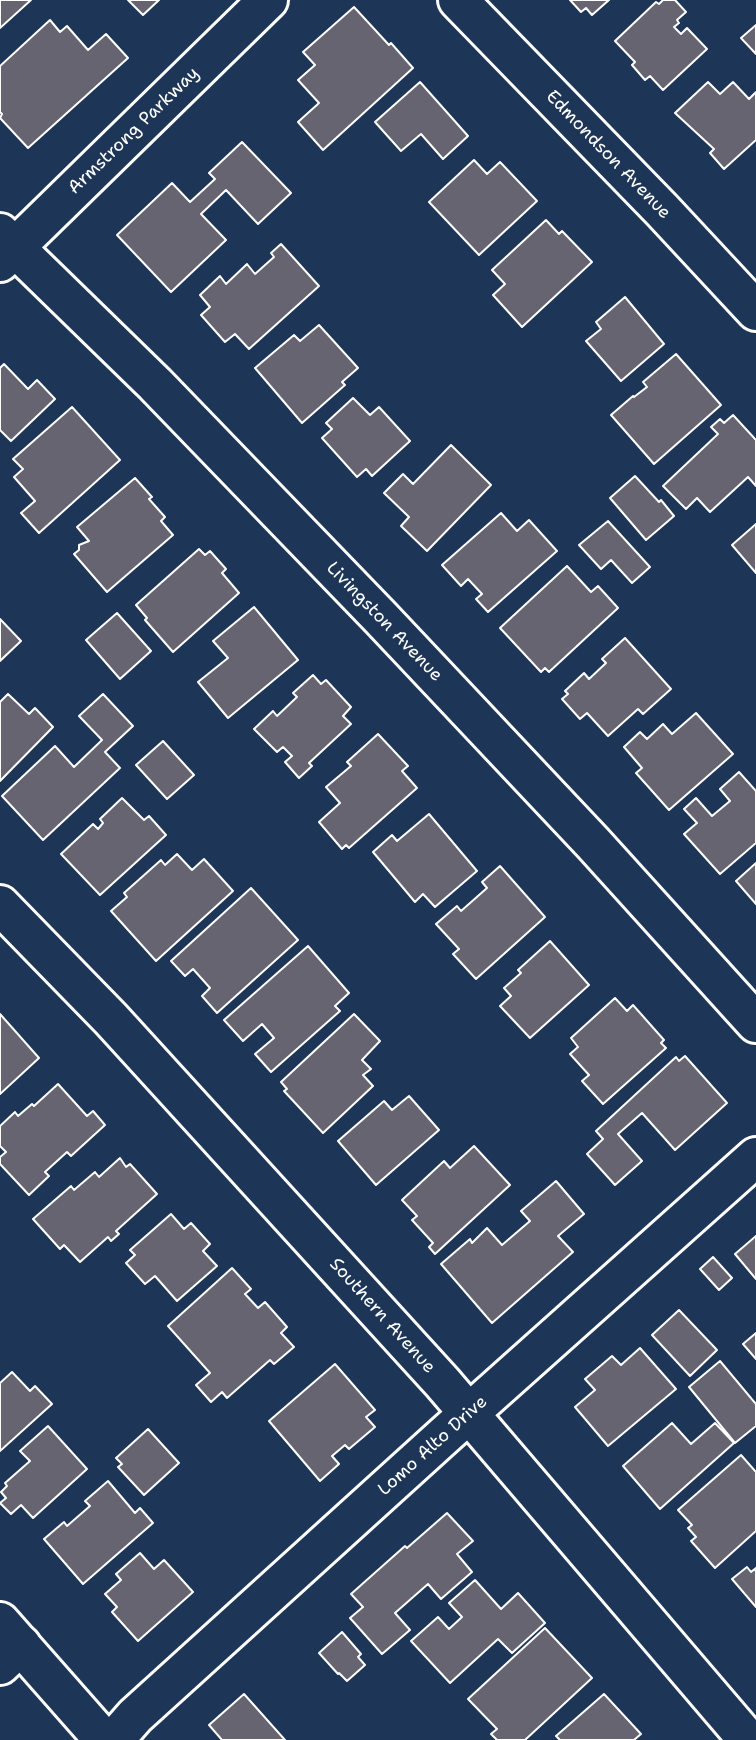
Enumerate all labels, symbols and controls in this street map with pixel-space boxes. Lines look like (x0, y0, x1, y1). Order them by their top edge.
street label: Armstrong Parkway (64, 63, 204, 199)
street label: Edmondson Avenue (541, 86, 675, 224)
street label: Livingston Avenue (321, 558, 447, 686)
street label: Southern Avenue (325, 1254, 439, 1378)
street label: Lomo Alto Drive (374, 1391, 492, 1501)

